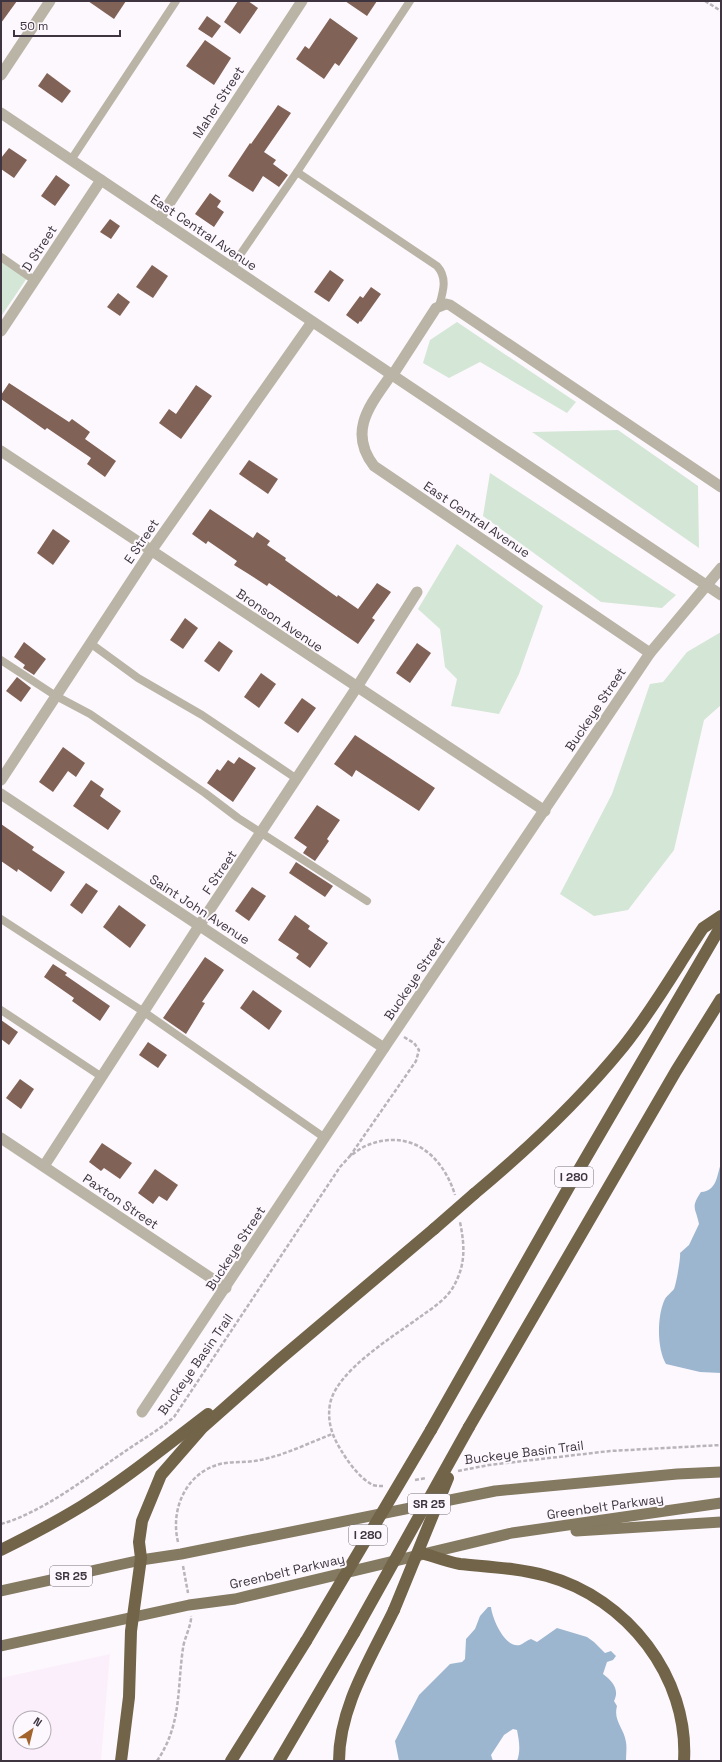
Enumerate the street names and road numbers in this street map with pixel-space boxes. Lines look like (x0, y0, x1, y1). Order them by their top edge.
street label: Maher Street (189, 63, 248, 141)
street label: East Central Avenue (147, 190, 260, 274)
street label: D Street (18, 222, 61, 275)
street label: East Central Avenue (420, 477, 533, 561)
street label: E Street (120, 516, 163, 567)
street label: Bronson Avenue (233, 585, 326, 656)
street label: Buckeye Street (561, 664, 630, 754)
street label: F Street (198, 847, 240, 898)
street label: Saint John Avenue (146, 871, 253, 948)
street label: Buckeye Street (380, 933, 449, 1023)
road number: I 280 (555, 1167, 593, 1187)
street label: Paxton Street (80, 1170, 162, 1233)
street label: Buckeye Street (202, 1203, 269, 1294)
street label: Buckeye Basin Trail (154, 1310, 237, 1418)
street label: Buckeye Basin Trail (464, 1437, 585, 1468)
street label: Greenbelt Parkway (546, 1490, 665, 1523)
road number: SR 25 (408, 1494, 450, 1514)
road number: I 280 (349, 1525, 387, 1545)
street label: Greenbelt Parkway (228, 1550, 346, 1593)
road number: SR 25 (50, 1566, 92, 1586)

